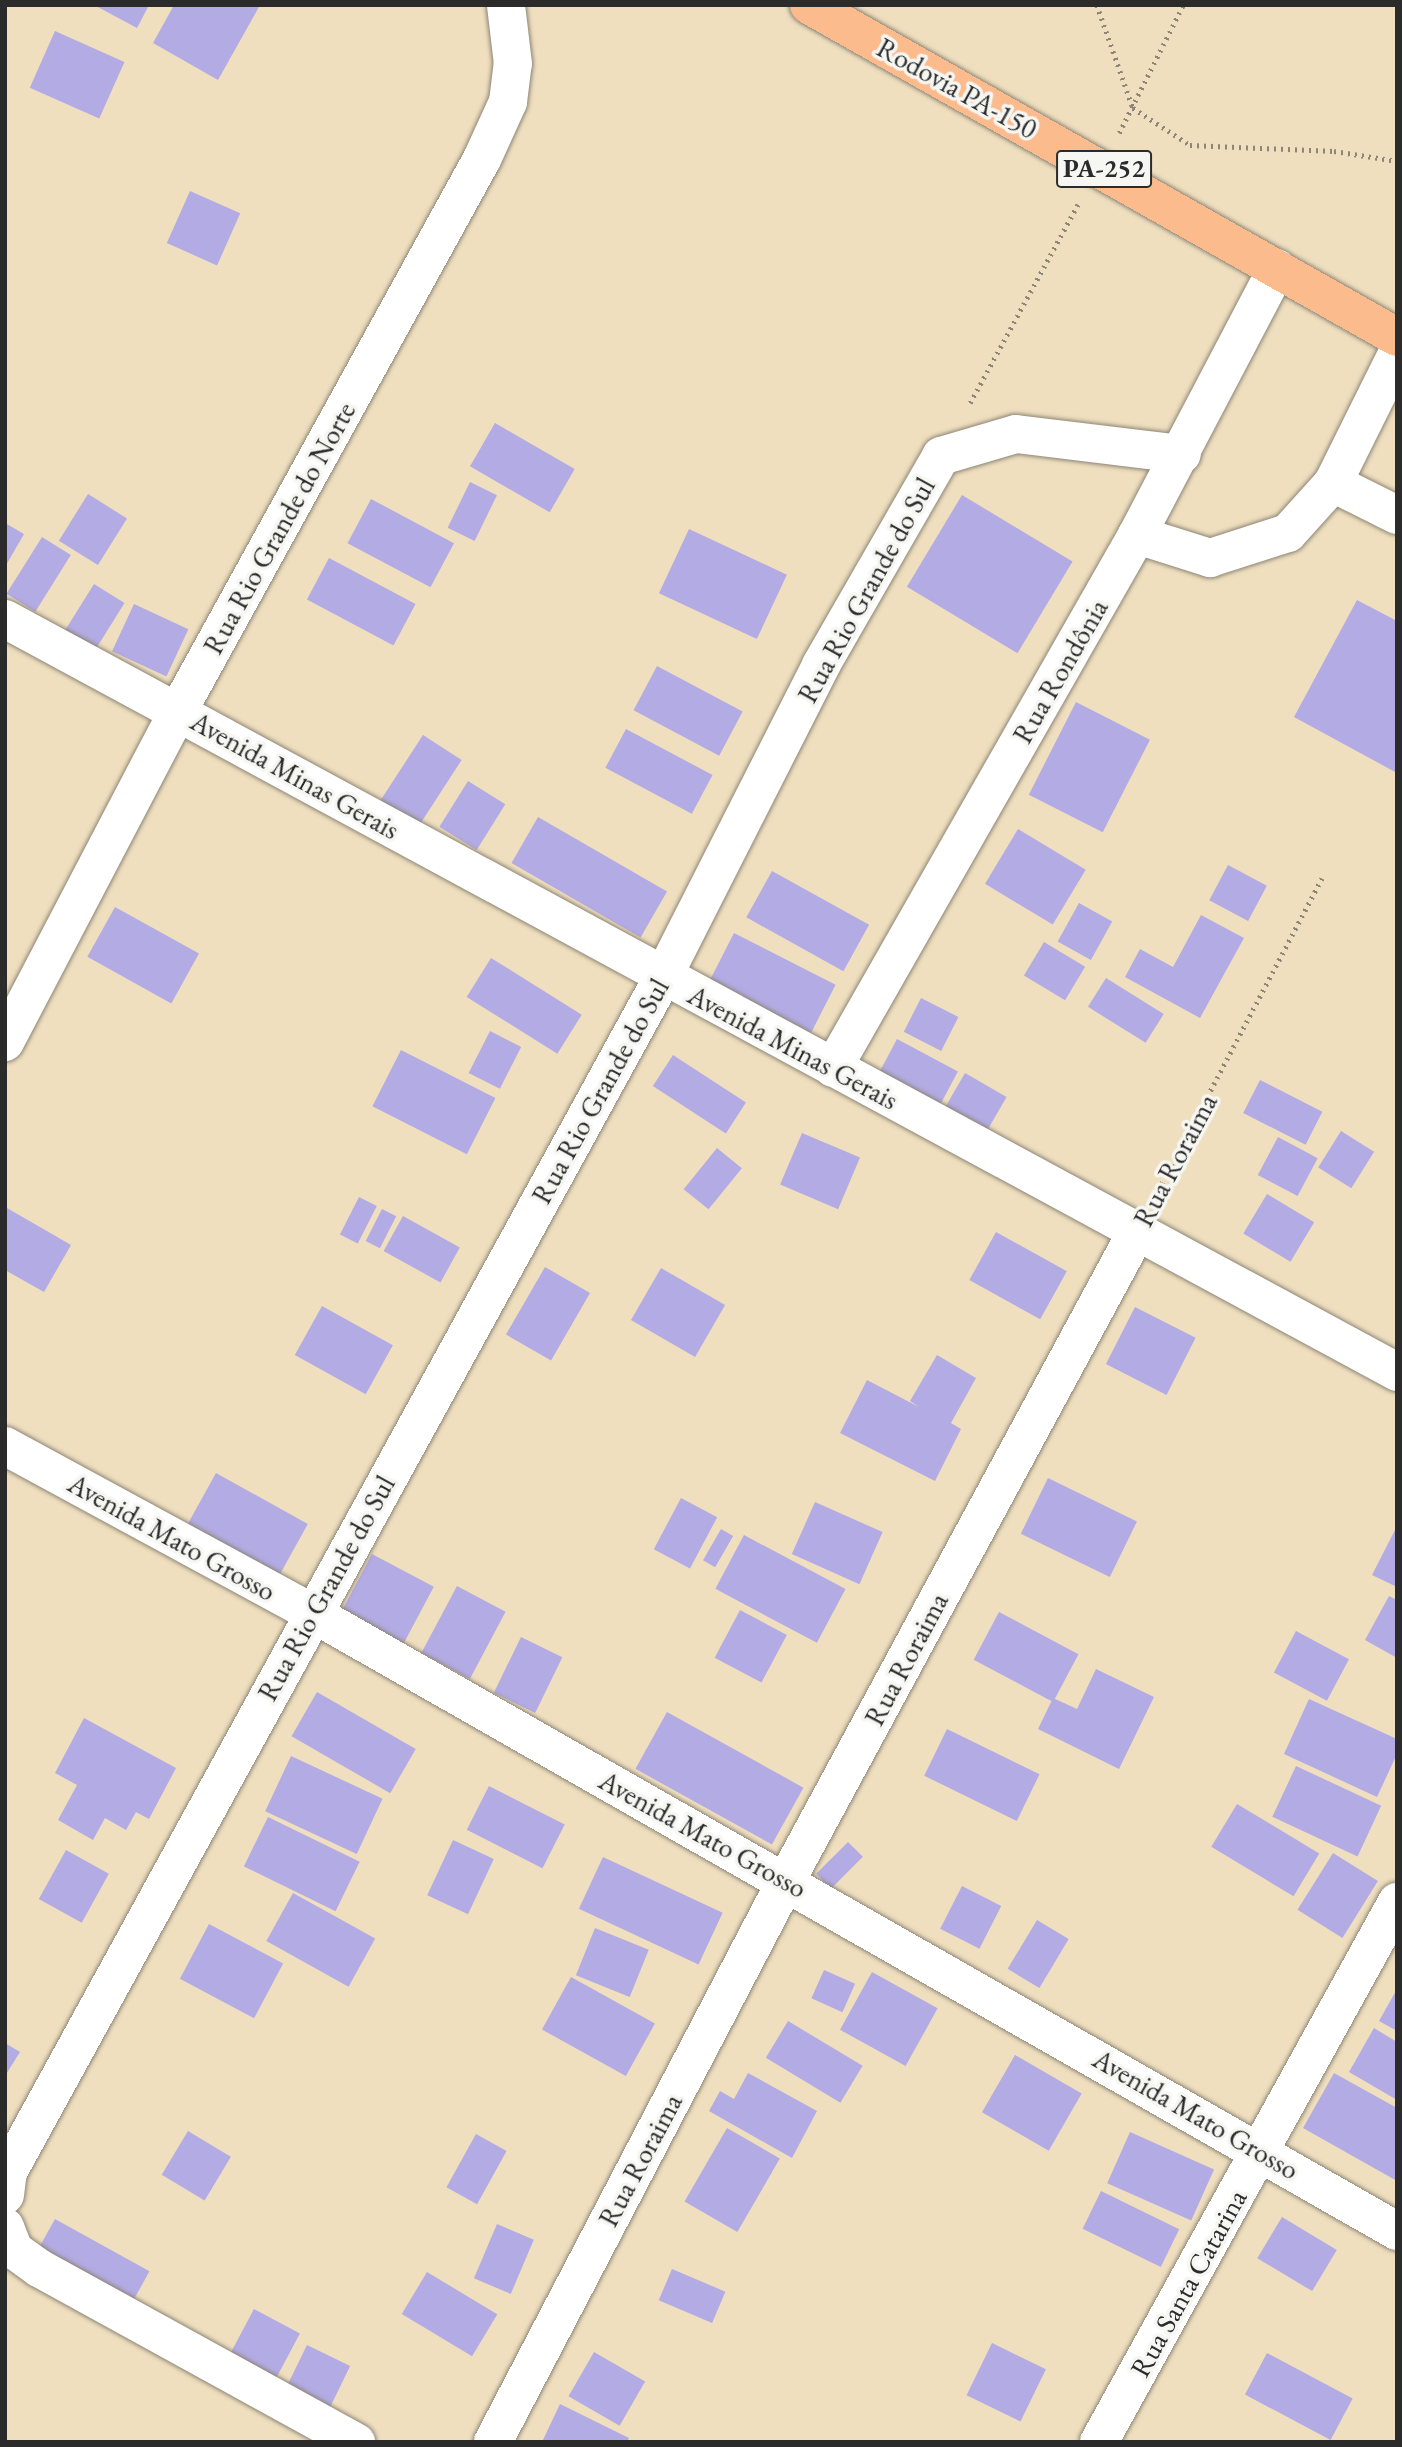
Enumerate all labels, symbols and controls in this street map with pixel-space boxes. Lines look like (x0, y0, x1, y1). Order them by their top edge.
street label: Rodovia PA-150 (871, 30, 1043, 146)
road number: PA-252 (1055, 146, 1153, 192)
street label: Rua Rio Grande do Norte (196, 396, 362, 660)
street label: Rua Rio Grande do Sul (790, 472, 942, 708)
street label: Rua Rondônia (1005, 593, 1115, 749)
street label: Avenida Minas Gerais (185, 704, 405, 846)
street label: Rua Rio Grande do Sul (524, 973, 676, 1209)
street label: Avenida Minas Gerais (682, 977, 904, 1117)
street label: Rua Roraima (1126, 1088, 1224, 1232)
street label: Avenida Mato Grosso (62, 1466, 282, 1608)
street label: Rua Rio Grande do Sul (250, 1470, 402, 1706)
street label: Rua Roraima (857, 1587, 955, 1731)
street label: Avenida Mato Grosso (593, 1763, 813, 1905)
street label: Avenida Mato Grosso (1087, 2041, 1305, 2187)
street label: Rua Roraima (591, 2088, 689, 2232)
street label: Rua Santa Catarina (1123, 2183, 1253, 2383)

